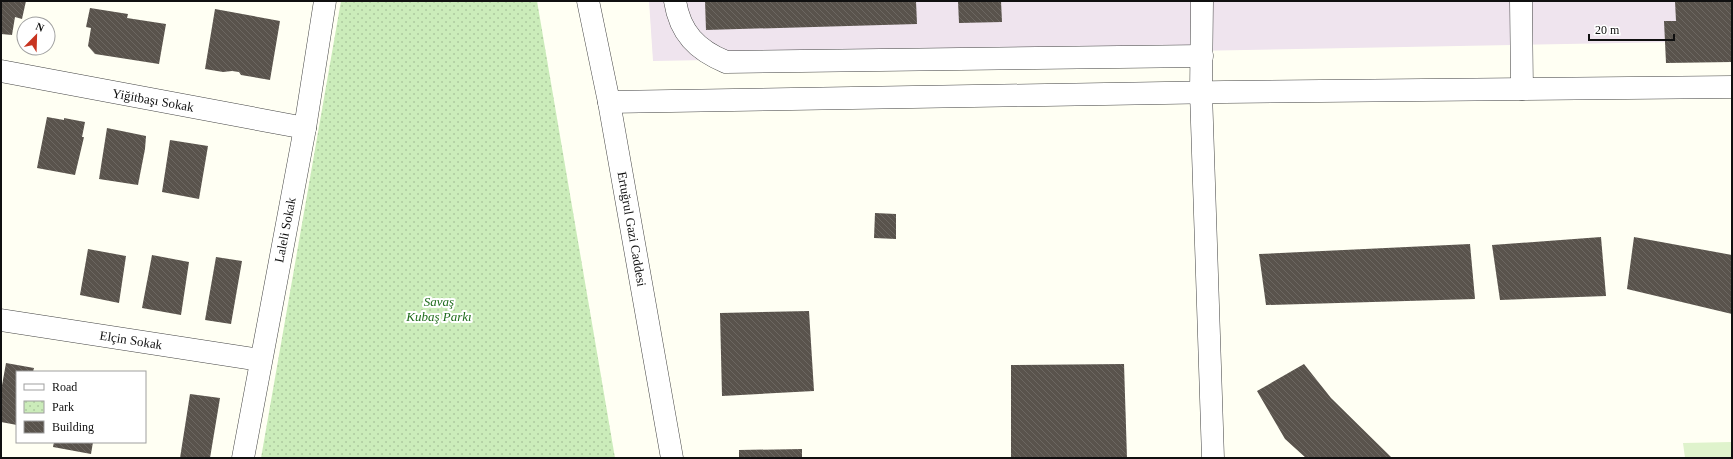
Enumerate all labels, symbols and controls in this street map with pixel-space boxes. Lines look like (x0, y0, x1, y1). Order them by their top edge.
north arrow (16, 16, 56, 56)
scale bar (1589, 16, 1674, 42)
text: N (34, 20, 46, 34)
text: 20 m (1595, 23, 1620, 37)
street label: Yiğitbaşı Sokak (111, 85, 196, 115)
street label: Ertuğrul Gazi Caddesi (615, 170, 650, 288)
street label: Laleli Sokak (271, 196, 299, 264)
park label: Savaş Kubaş Parkı (405, 294, 472, 324)
street label: Elçin Sokak (99, 328, 164, 352)
legend (16, 371, 146, 443)
text: Road (52, 380, 77, 394)
text: Park (52, 400, 74, 414)
text: Building (52, 420, 94, 434)

